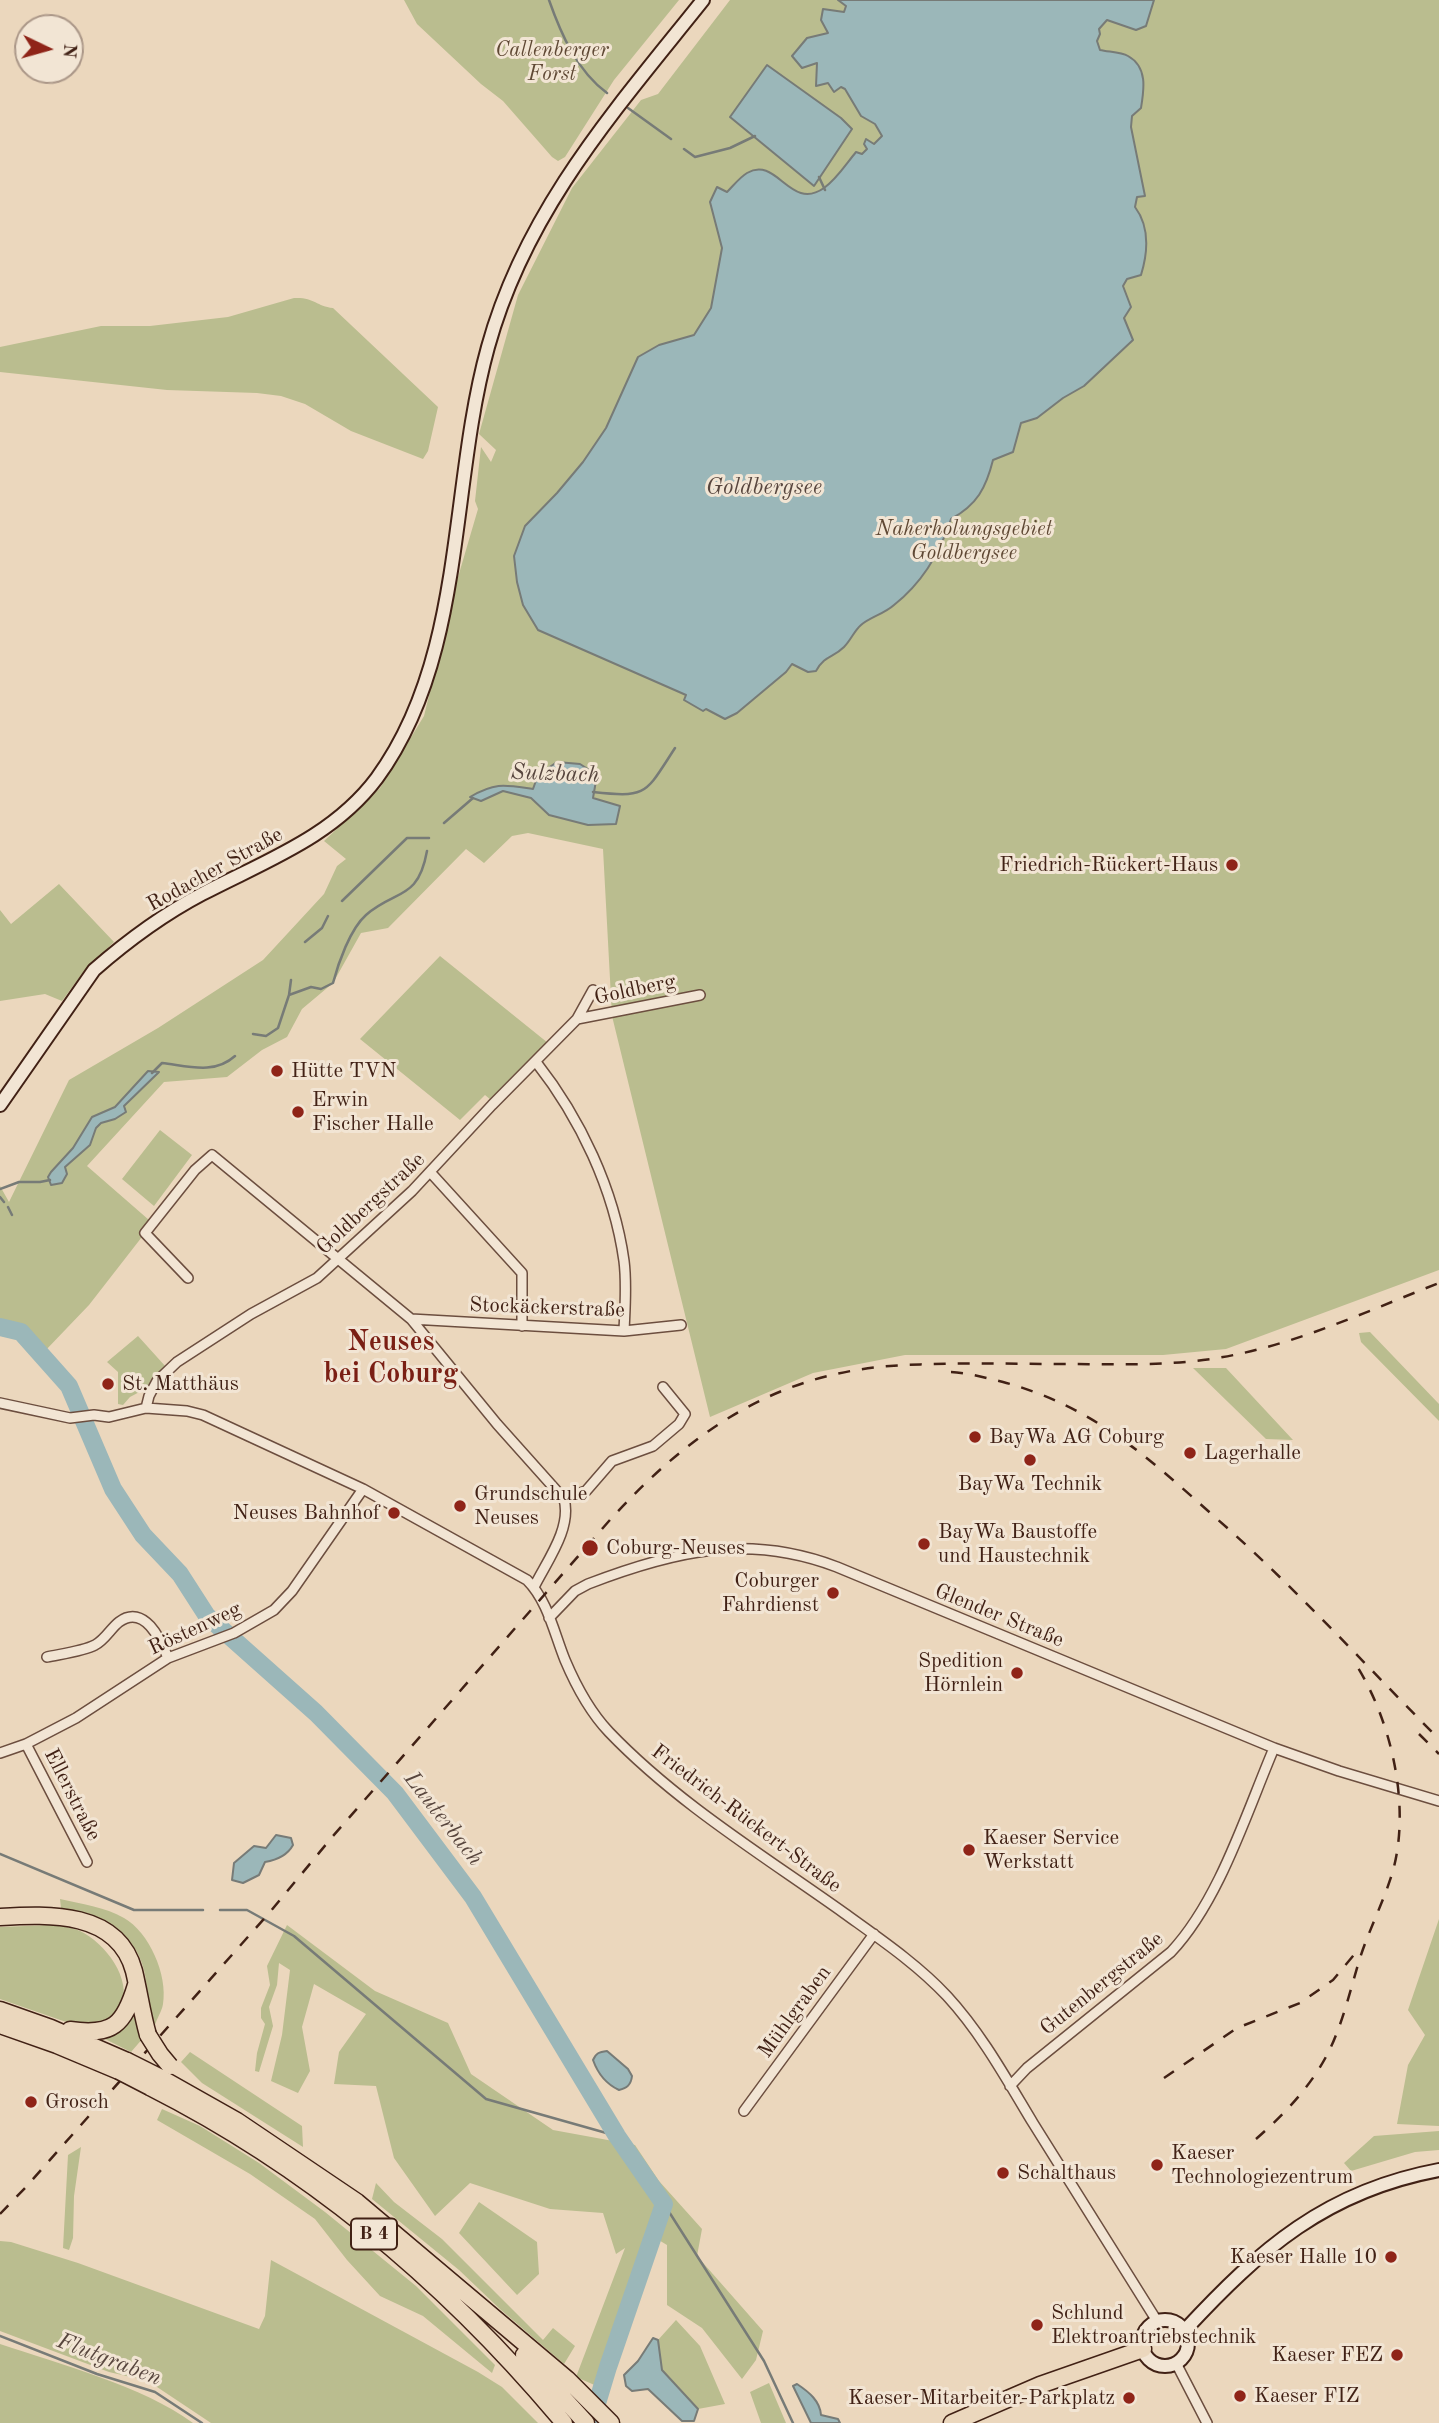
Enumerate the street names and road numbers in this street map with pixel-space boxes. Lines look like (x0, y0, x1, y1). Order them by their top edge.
street label: Rodacher Straße (143, 822, 287, 918)
street label: Goldberg (592, 969, 678, 1011)
street label: Goldbergstraße (312, 1147, 430, 1261)
street label: Stockäckerstraße (469, 1293, 625, 1323)
street label: Glender Straße (931, 1579, 1067, 1653)
street label: Röstenweg (145, 1597, 245, 1661)
street label: Friedrich-Rückert-Straße (646, 1739, 846, 1899)
street label: Ellerstraße (38, 1745, 106, 1845)
street label: Gutenbergstraße (1035, 1927, 1169, 2041)
street label: Mühlgraben (753, 1961, 837, 2063)
road number: B 4 (351, 2218, 397, 2250)

